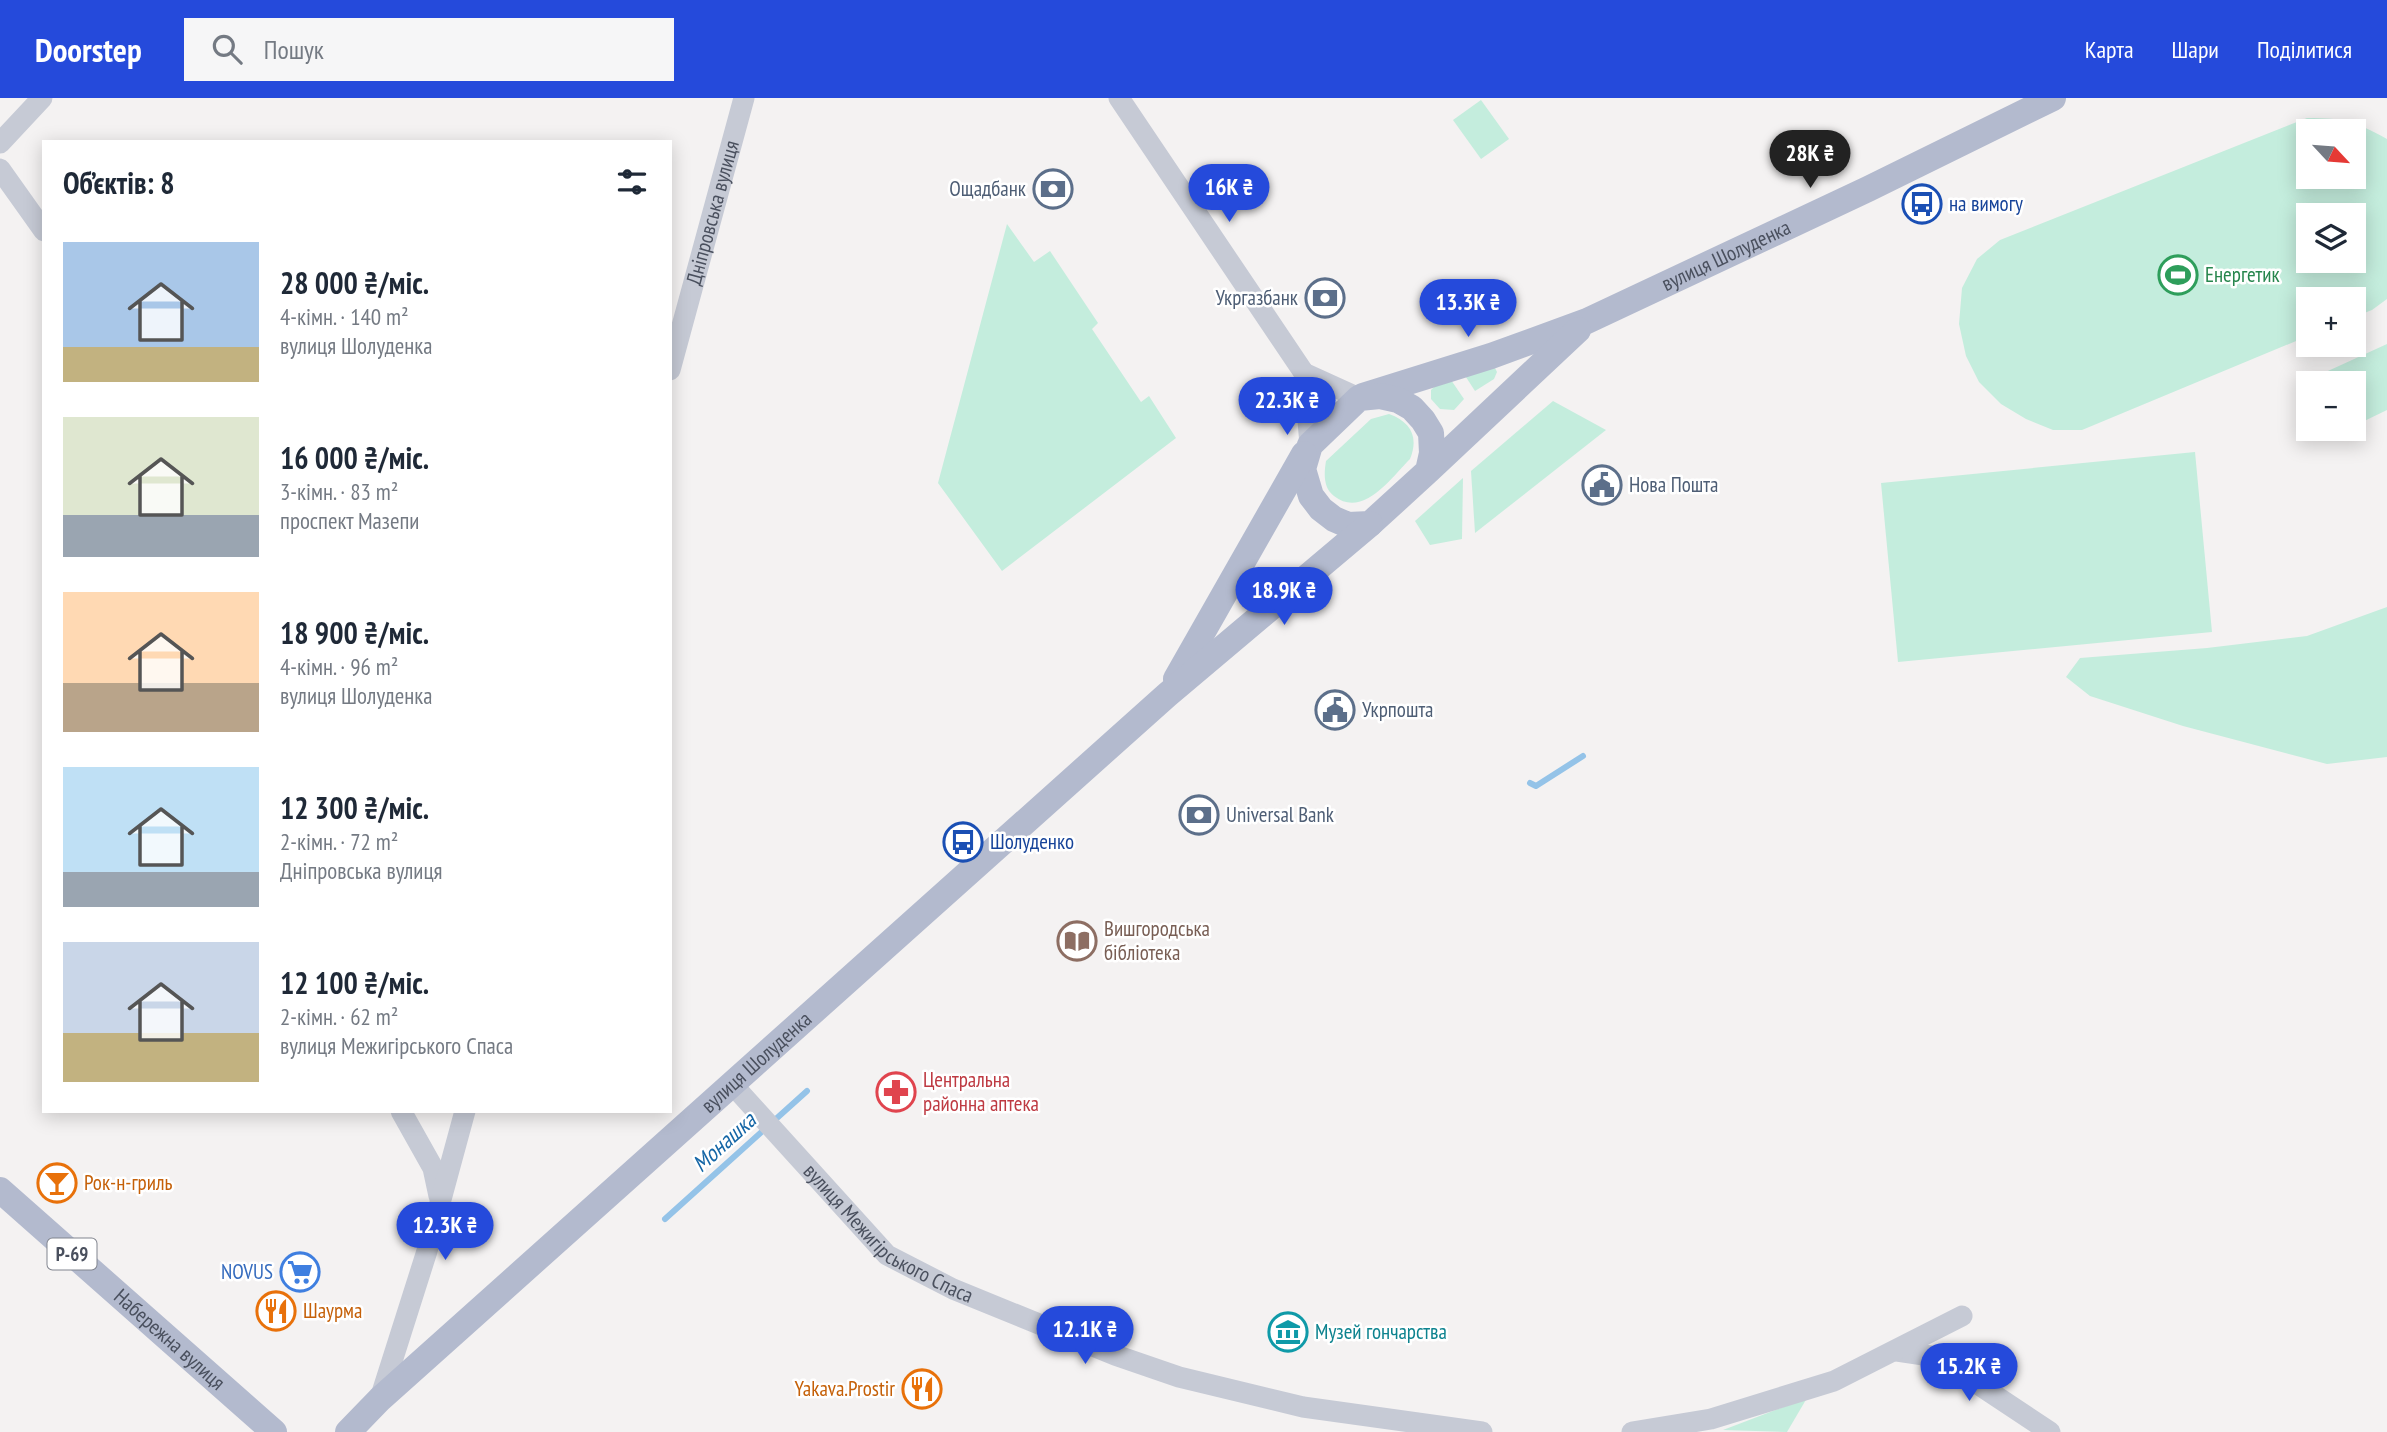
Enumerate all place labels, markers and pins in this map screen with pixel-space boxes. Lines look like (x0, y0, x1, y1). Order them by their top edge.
pin: 28K ₴ (1761, 130, 1859, 190)
pin: 16K ₴ (1180, 164, 1278, 224)
bank icon: Ощадбанк (1032, 168, 1074, 210)
place label: Ощадбанк (949, 175, 1026, 202)
bus stop icon: на вимогу (1901, 183, 1943, 225)
place label: на вимогу (1949, 190, 2023, 217)
sports icon: Енергетик (2157, 254, 2199, 296)
place label: Енергетик (2205, 261, 2280, 288)
bank icon: Укргазбанк (1304, 277, 1346, 319)
pin: 13.3K ₴ (1403, 280, 1533, 339)
place label: Укргазбанк (1215, 284, 1298, 311)
pin: 22.3K ₴ (1222, 378, 1352, 437)
public building icon: Нова Пошта (1581, 464, 1623, 506)
place label: Нова Пошта (1629, 471, 1718, 498)
pin: 18.9K ₴ (1219, 568, 1349, 627)
public building icon: Укрпошта (1314, 689, 1356, 731)
place label: Укрпошта (1362, 696, 1434, 723)
bank icon: Universal Bank (1178, 794, 1220, 836)
place label: Universal Bank (1226, 801, 1334, 828)
bus stop icon: Шолуденко (942, 821, 984, 863)
place label: Шолуденко (990, 828, 1074, 855)
place label: Вишгородська бібліотека (1104, 915, 1210, 966)
library icon: Вишгородська бібліотека (1056, 920, 1098, 962)
place label: Центральна районна аптека (923, 1066, 1039, 1117)
pharmacy icon: Центральна районна аптека (875, 1071, 917, 1113)
bar icon: Рок-н-гриль (36, 1162, 78, 1204)
place label: Рок-н-гриль (84, 1169, 173, 1196)
pin: 12.3K ₴ (380, 1202, 510, 1262)
supermarket icon: NOVUS (279, 1251, 321, 1293)
place label: NOVUS (221, 1258, 273, 1285)
restaurant icon: Шаурма (255, 1290, 297, 1332)
place label: Шаурма (303, 1297, 362, 1324)
pin: 12.1K ₴ (1020, 1306, 1150, 1366)
museum icon: Музей гончарства (1267, 1311, 1309, 1353)
place label: Музей гончарства (1315, 1318, 1447, 1345)
pin: 15.2K ₴ (1904, 1344, 2034, 1403)
restaurant icon: Yakava.Prostir (901, 1368, 943, 1410)
place label: Yakava.Prostir (795, 1375, 895, 1402)

